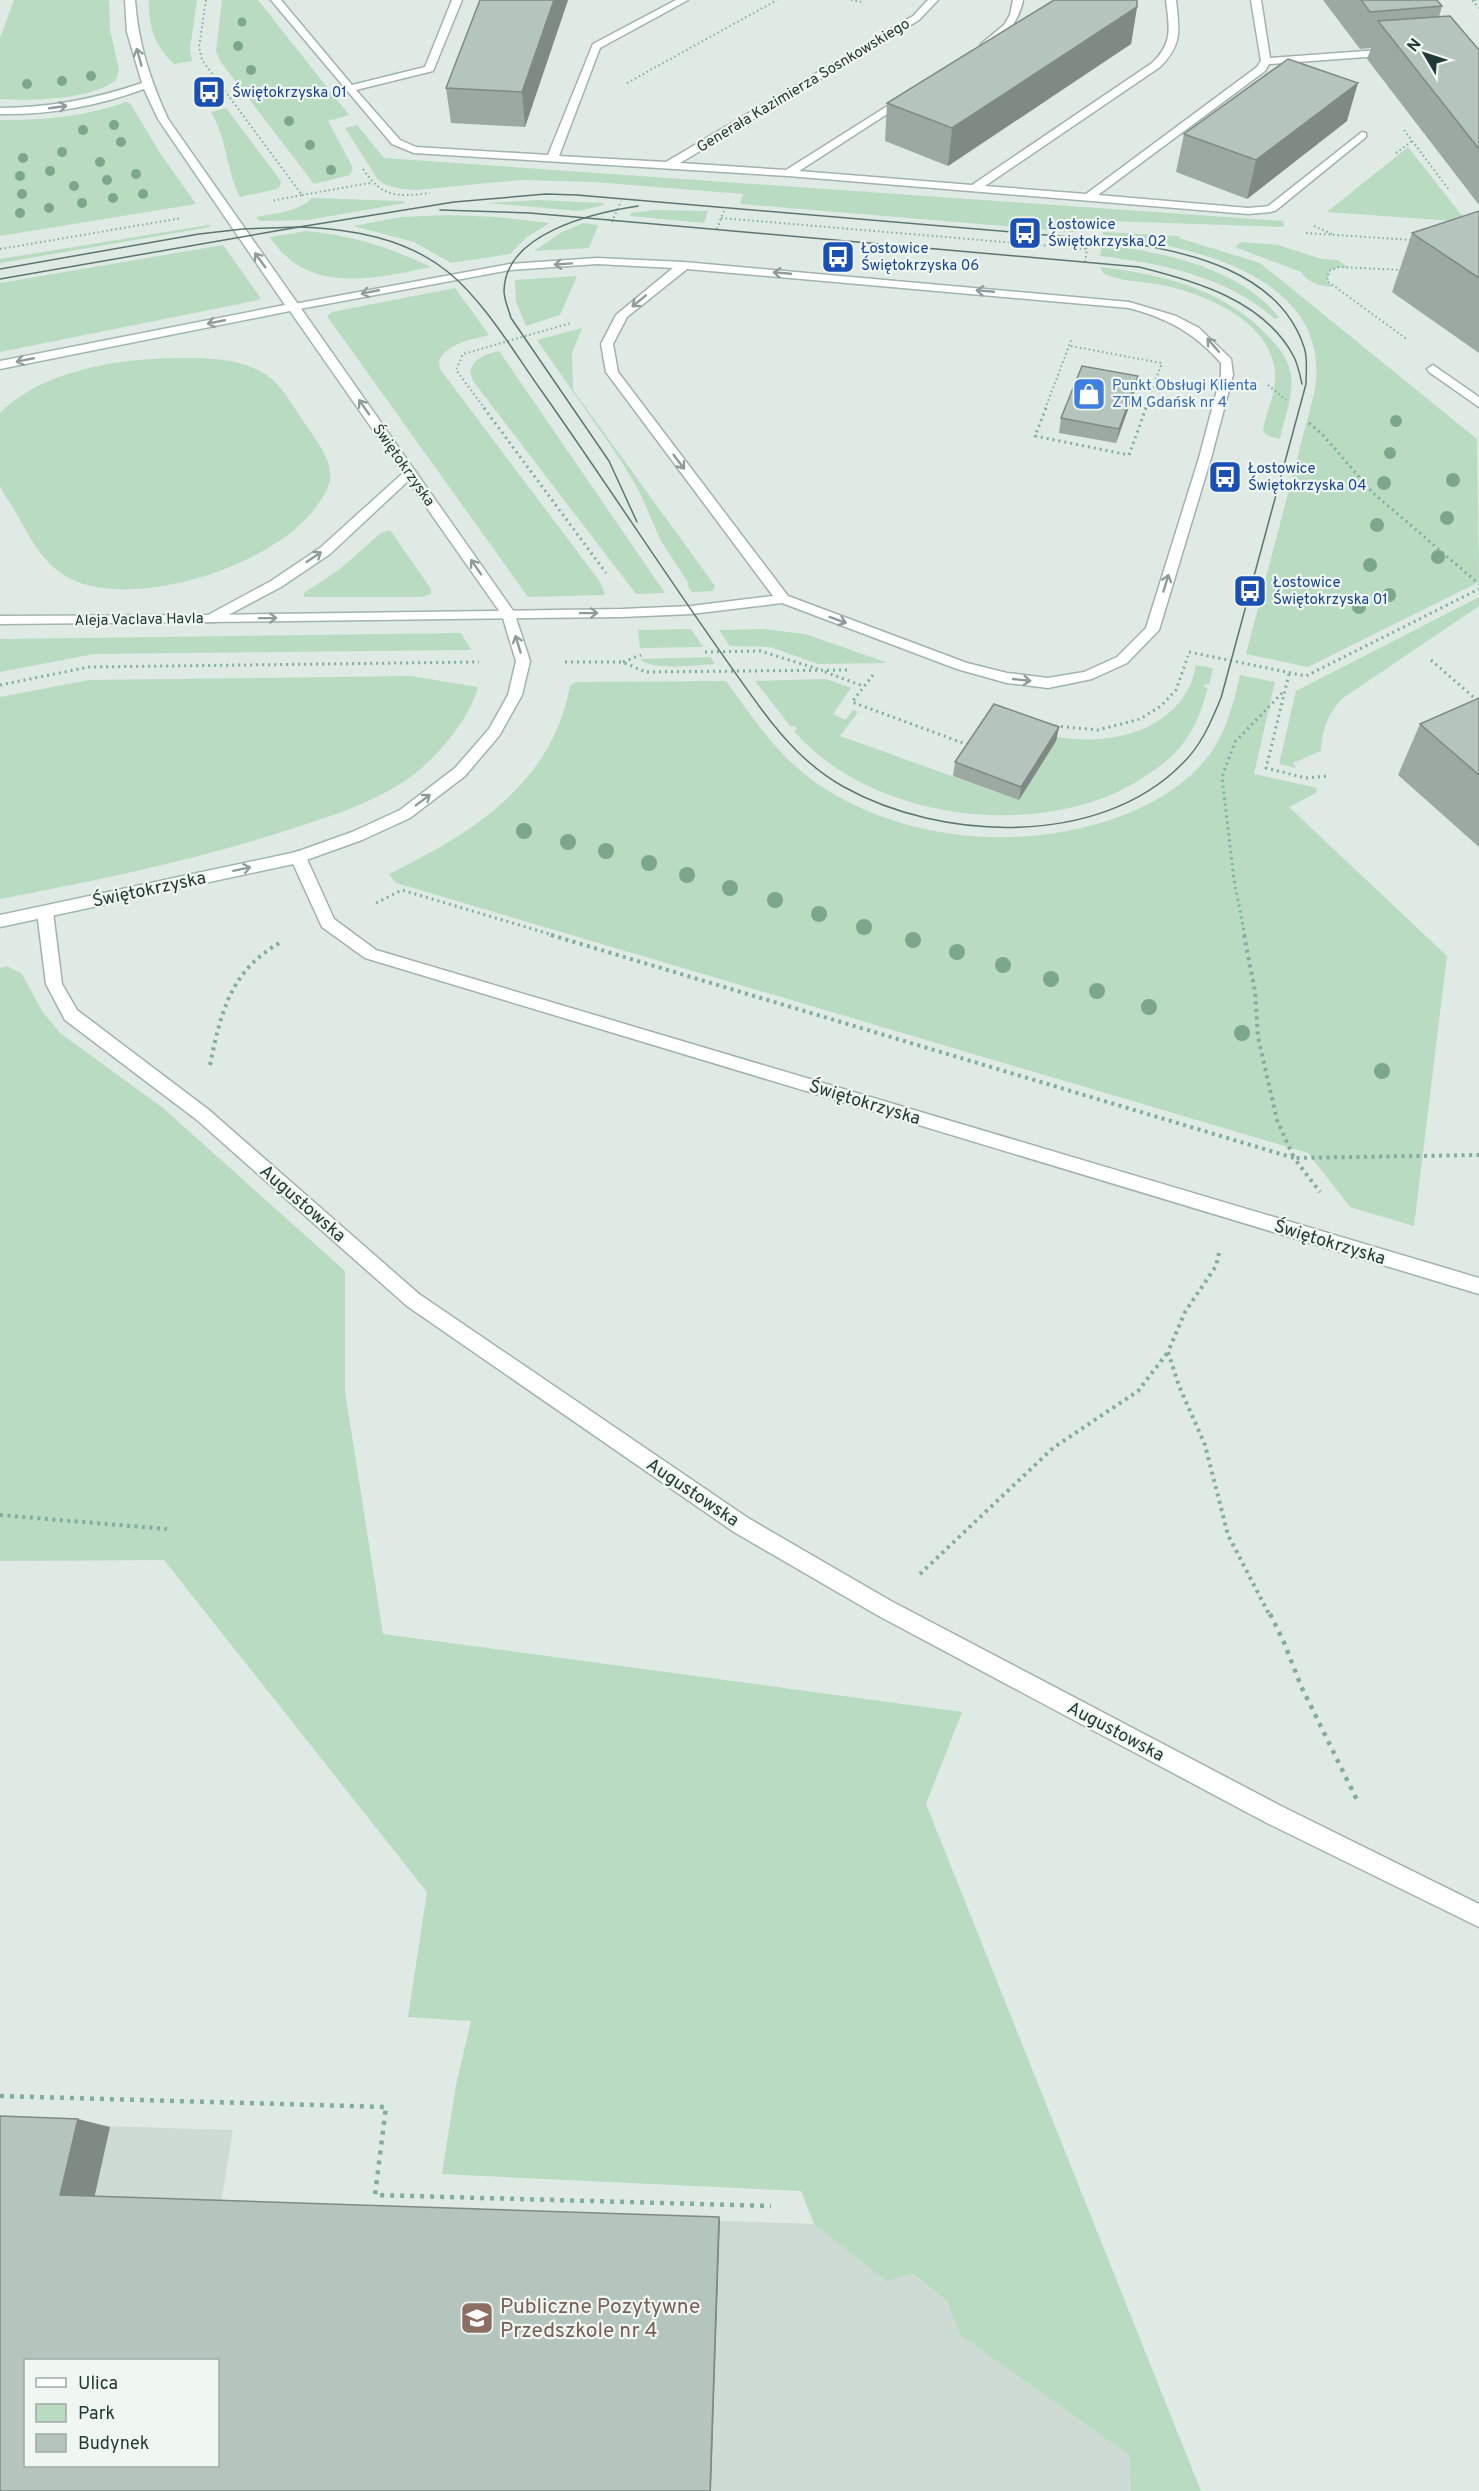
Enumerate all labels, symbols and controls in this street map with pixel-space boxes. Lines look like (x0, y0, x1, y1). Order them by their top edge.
street label: Generała Kazimierza Sosnkowskiego (694, 15, 914, 158)
north arrow (1395, 24, 1455, 84)
text: N (1404, 35, 1426, 57)
one-way arrow (133, 48, 144, 67)
bus stop icon: Świętokrzyska 01 (191, 74, 227, 110)
place label: Świętokrzyska 01 (232, 82, 347, 103)
one-way arrow (48, 101, 68, 112)
bus stop icon: Łostowice Świętokrzyska 02 (1007, 215, 1043, 251)
place label: Łostowice Świętokrzyska 02 (1048, 216, 1166, 252)
bus stop icon: Łostowice Świętokrzyska 06 (820, 239, 856, 275)
place label: Łostowice Świętokrzyska 06 (861, 240, 979, 276)
one-way arrow (254, 252, 266, 268)
one-way arrow (554, 258, 574, 269)
one-way arrow (773, 267, 792, 278)
one-way arrow (975, 285, 995, 296)
one-way arrow (361, 287, 381, 298)
one-way arrow (631, 295, 647, 308)
one-way arrow (207, 317, 226, 328)
one-way arrow (1206, 337, 1219, 353)
one-way arrow (15, 355, 35, 366)
shop icon: Punkt Obsługi Klienta ZTM Gdańsk nr 4 (1071, 376, 1107, 412)
place label: Punkt Obsługi Klienta ZTM Gdańsk nr 4 (1112, 377, 1257, 413)
one-way arrow (358, 400, 370, 416)
street label: Świętokrzyska (367, 420, 440, 511)
one-way arrow (673, 453, 685, 469)
bus stop icon: Łostowice Świętokrzyska 04 (1207, 459, 1243, 495)
place label: Łostowice Świętokrzyska 04 (1248, 460, 1367, 496)
one-way arrow (306, 551, 323, 564)
one-way arrow (470, 559, 482, 575)
bus stop icon: Łostowice Świętokrzyska 01 (1232, 573, 1268, 609)
one-way arrow (1161, 574, 1172, 593)
place label: Łostowice Świętokrzyska 01 (1273, 574, 1388, 610)
one-way arrow (578, 608, 598, 619)
street label: Aleja Vaclava Havla (74, 610, 204, 631)
one-way arrow (258, 612, 278, 624)
one-way arrow (828, 615, 846, 626)
one-way arrow (512, 635, 523, 654)
one-way arrow (1012, 675, 1032, 686)
one-way arrow (414, 794, 430, 807)
one-way arrow (232, 863, 251, 874)
street label: Świętokrzyska (90, 865, 208, 914)
street label: Świętokrzyska (806, 1074, 924, 1131)
street label: Augustowska (254, 1160, 350, 1248)
street label: Świętokrzyska (1271, 1214, 1389, 1271)
street label: Augustowska (641, 1454, 743, 1533)
street label: Augustowska (1063, 1697, 1168, 1768)
place label: Publiczne Pozytywne Przedszkole nr 4 (500, 2294, 700, 2345)
school or university icon: Publiczne Pozytywne Przedszkole nr 4 (459, 2300, 495, 2336)
legend (24, 2359, 219, 2467)
text: Ulica (78, 2373, 118, 2396)
text: Park (78, 2403, 115, 2426)
text: Budynek (78, 2433, 149, 2456)

